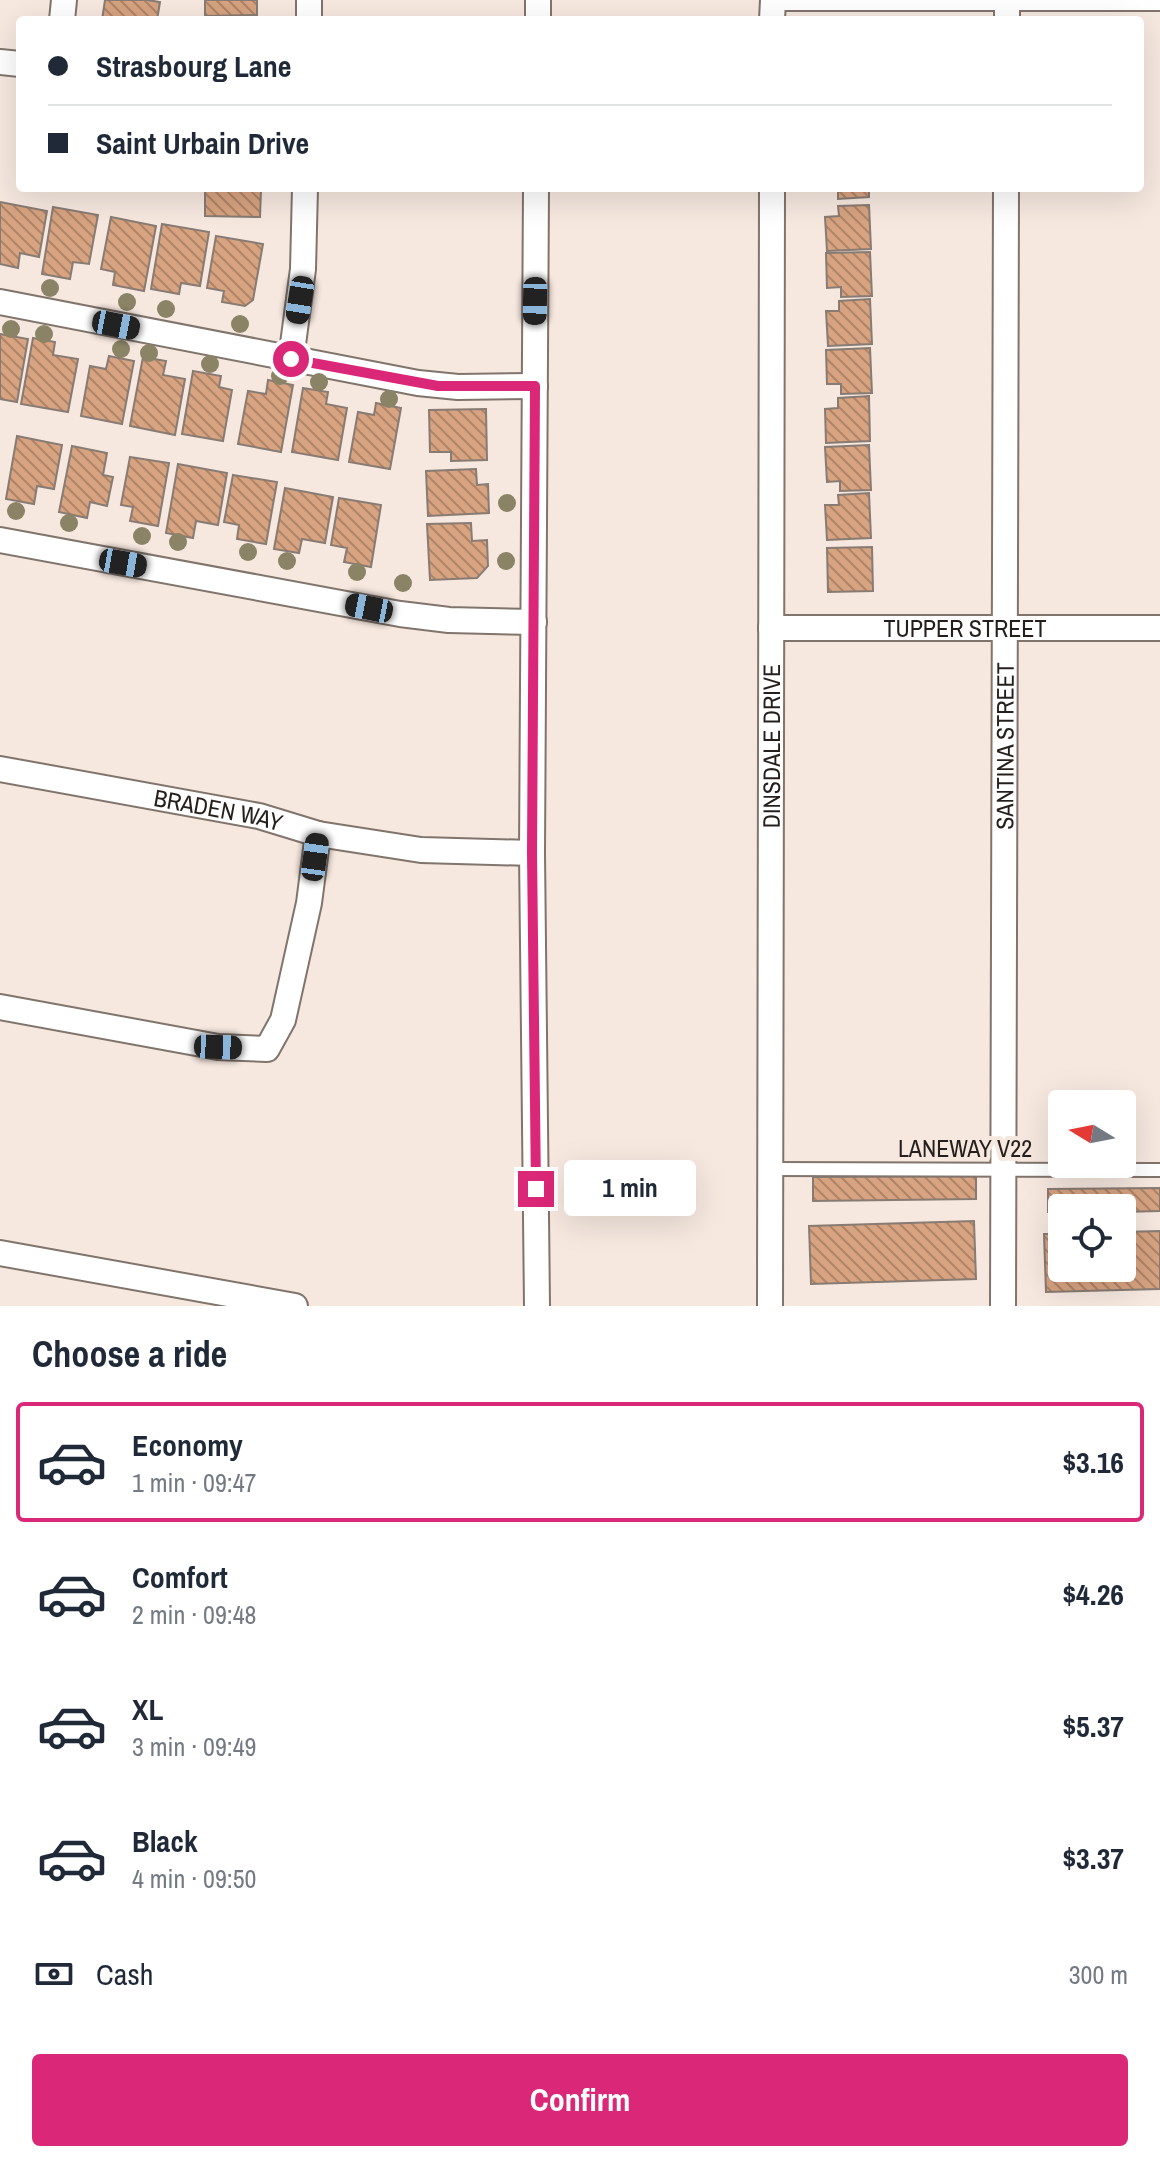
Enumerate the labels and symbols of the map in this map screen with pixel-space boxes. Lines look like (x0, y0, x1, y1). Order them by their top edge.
car (284, 274, 316, 326)
car (523, 277, 547, 325)
car (90, 309, 142, 341)
route start (273, 341, 309, 377)
car (97, 547, 149, 579)
car (343, 592, 395, 624)
street label: TUPPER STREET (883, 612, 1047, 644)
street label: SANTINA STREET (988, 662, 1021, 830)
street label: DINSDALE DRIVE (755, 664, 787, 828)
street label: BRADEN WAY (151, 781, 287, 838)
car (300, 832, 330, 882)
car (194, 1034, 242, 1060)
north arrow (1048, 1090, 1136, 1178)
street label: LANEWAY V22 (898, 1132, 1032, 1164)
callout: 1 min (564, 1161, 696, 1217)
route end (518, 1171, 554, 1207)

